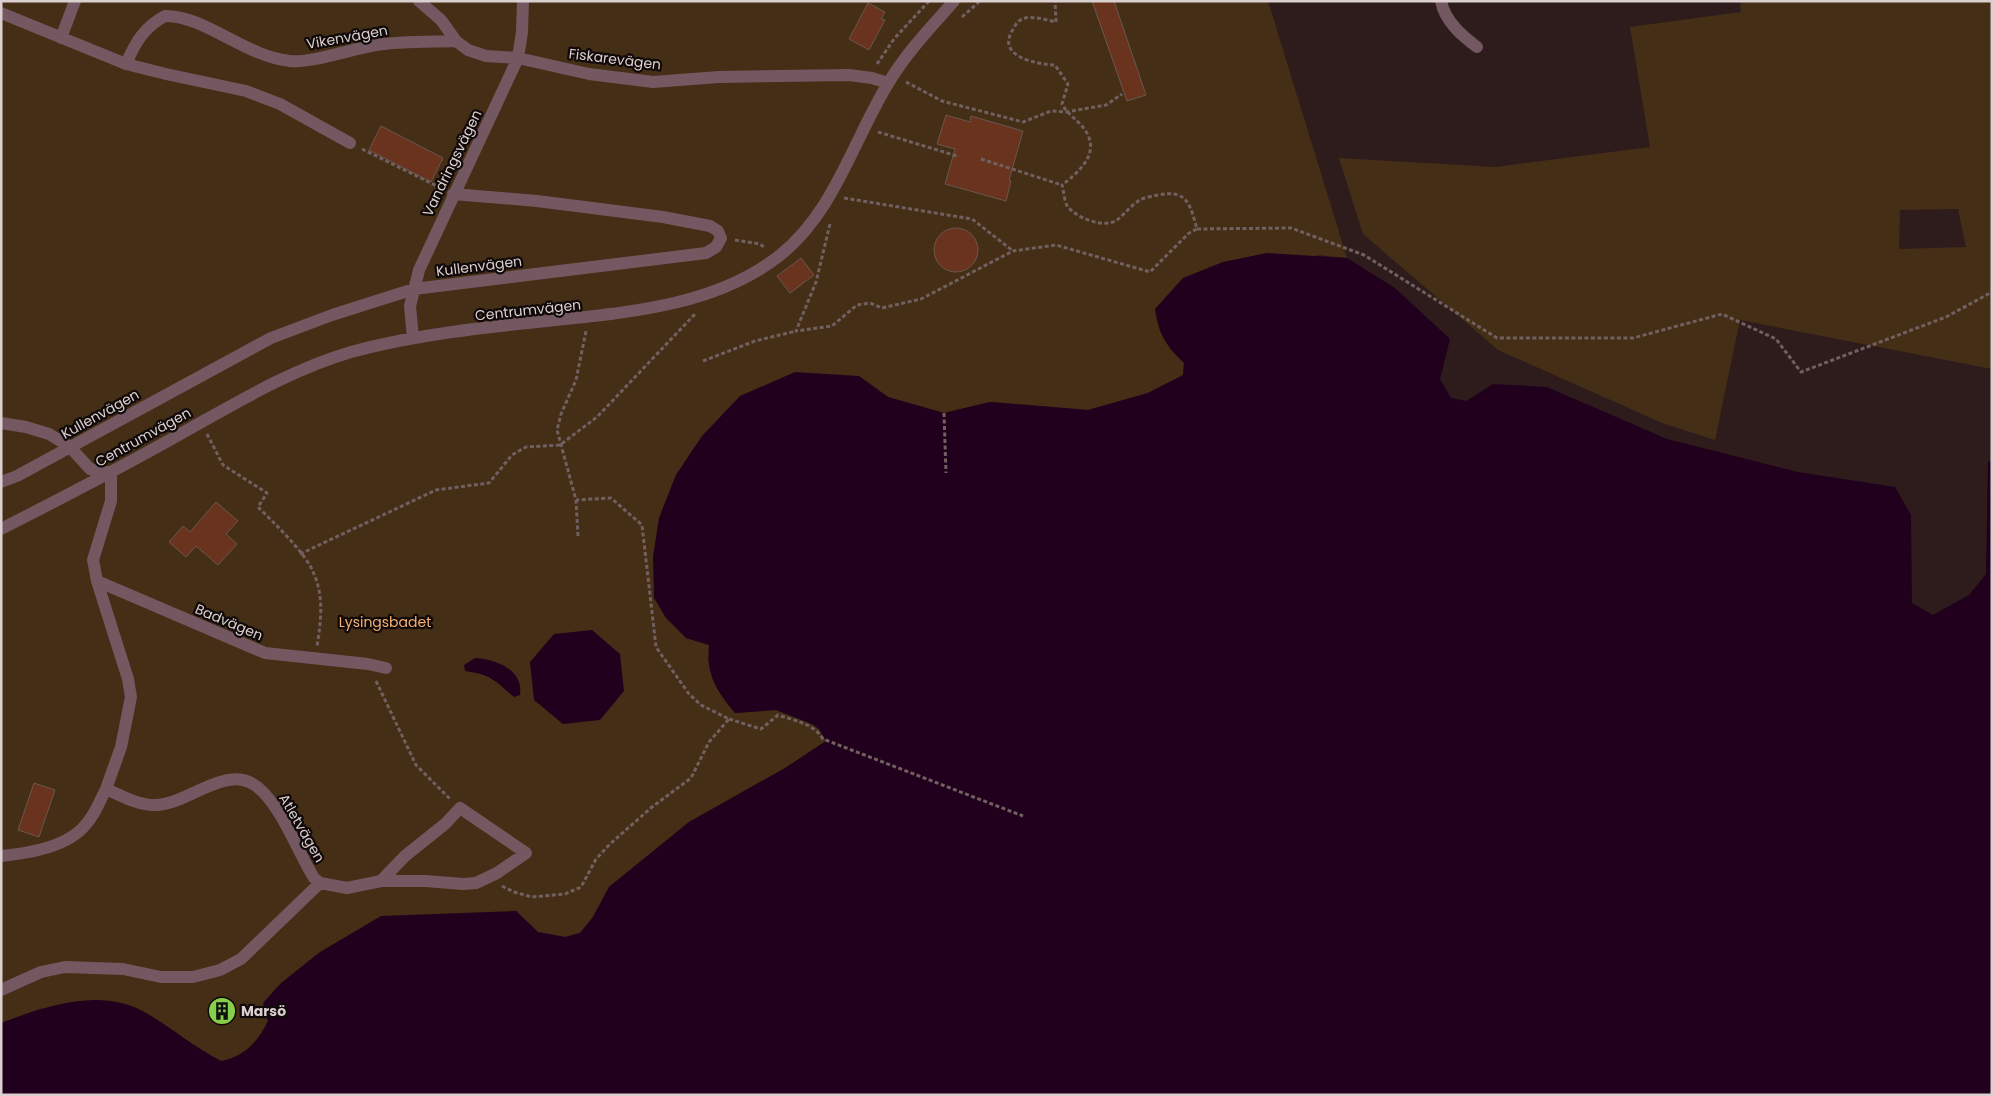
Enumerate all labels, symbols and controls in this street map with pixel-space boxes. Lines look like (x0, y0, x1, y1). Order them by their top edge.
street label: Vikenvägen (305, 20, 389, 54)
street label: Fiskarevägen (568, 43, 662, 75)
street label: Vandringsvägen (418, 106, 486, 220)
street label: Kullenvägen (435, 251, 523, 281)
street label: Centrumvägen (474, 294, 582, 326)
street label: Kullenvägen (57, 384, 143, 444)
street label: Centrumvägen (92, 402, 194, 472)
street label: Badvägen (192, 599, 266, 645)
park label: Lysingsbadet (339, 612, 431, 632)
street label: Atletvägen (274, 790, 330, 866)
building icon: Marsö (207, 996, 237, 1026)
place label: Marsö (241, 1001, 286, 1021)

